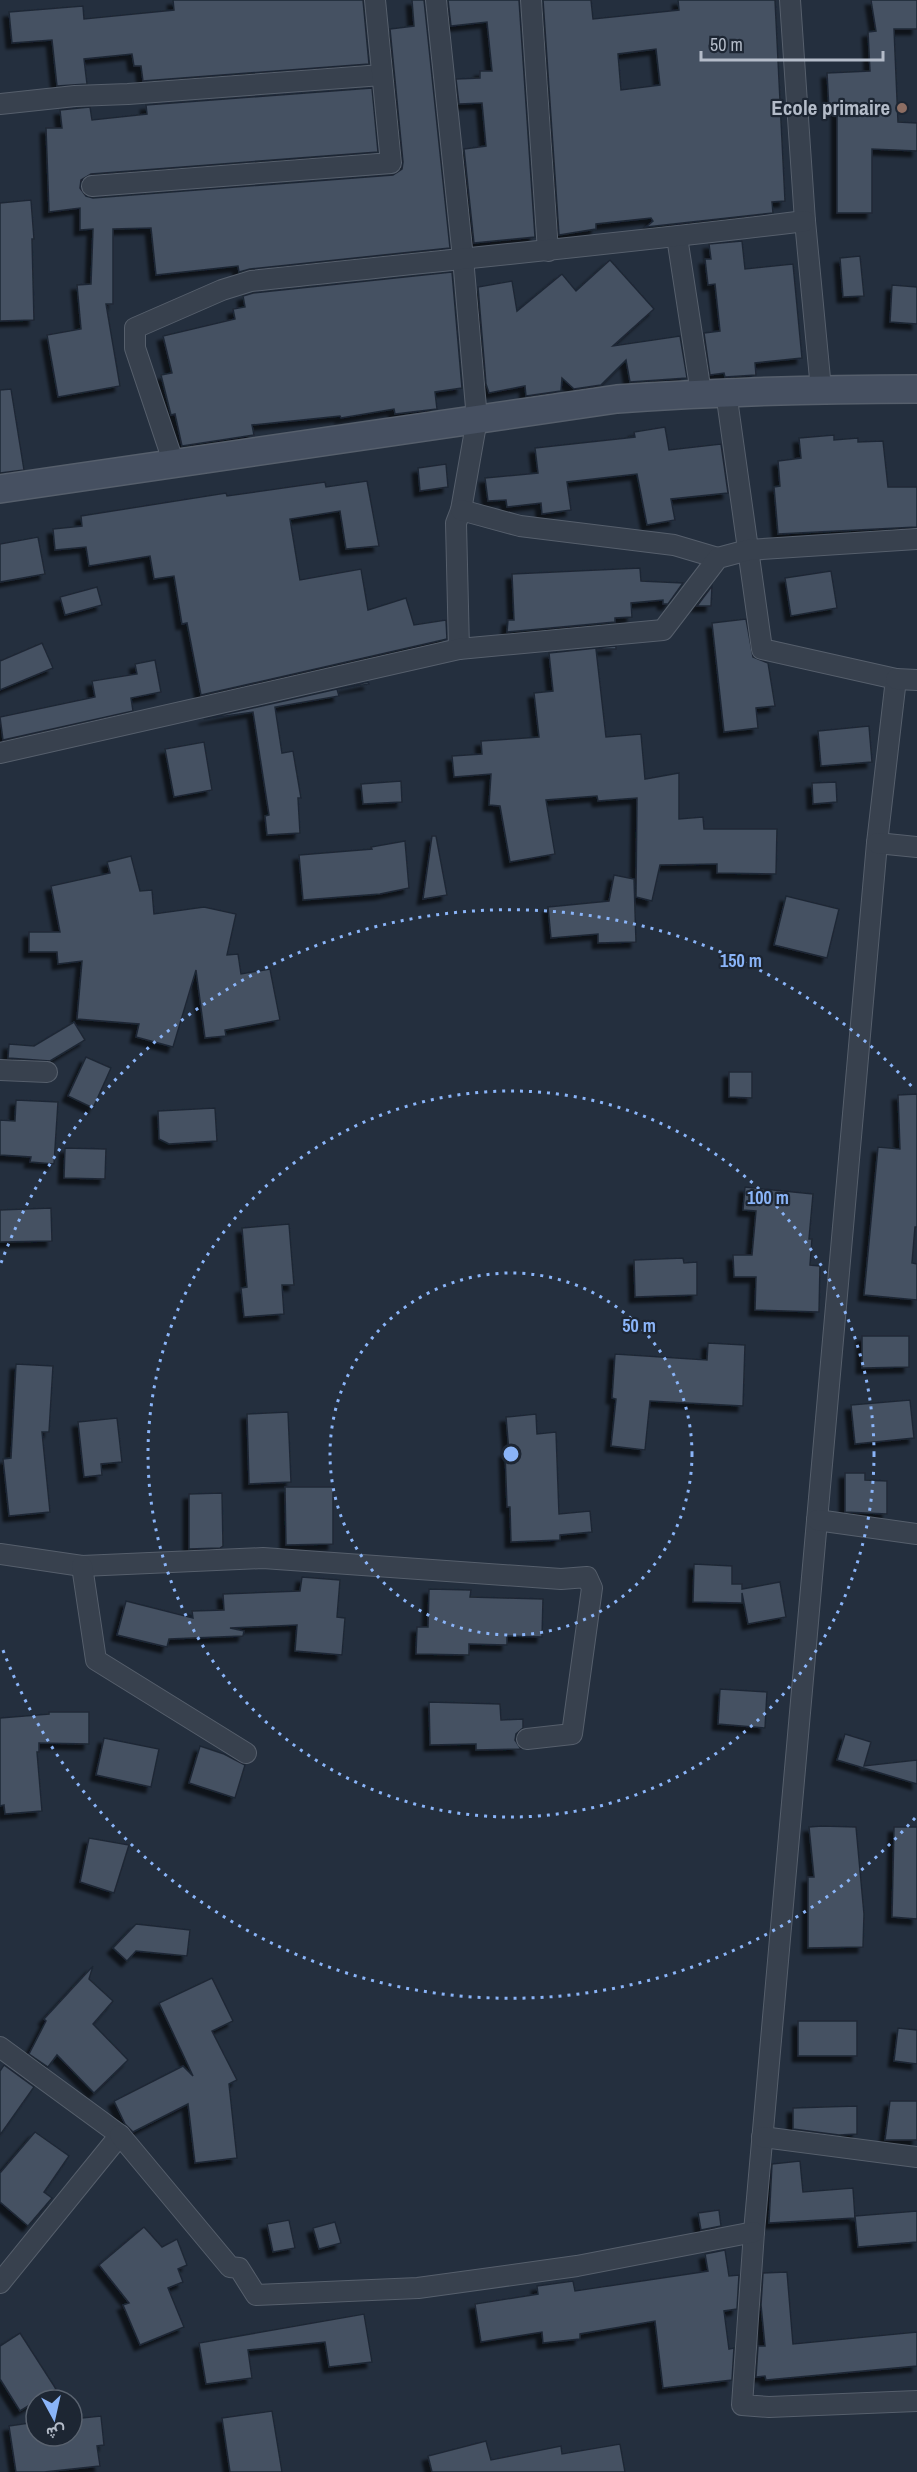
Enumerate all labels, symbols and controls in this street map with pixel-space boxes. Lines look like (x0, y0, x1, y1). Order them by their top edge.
scale bar (701, 24, 882, 62)
text: 50 m (710, 32, 743, 57)
place label: Ecole primaire (771, 93, 890, 122)
marker: Ecole primaire (895, 101, 909, 115)
text: 150 m (720, 948, 762, 973)
text: 100 m (747, 1185, 789, 1210)
text: 50 m (622, 1313, 656, 1338)
centre of rings (501, 1444, 521, 1464)
north arrow (24, 2388, 84, 2448)
text: ش (45, 2421, 67, 2445)

